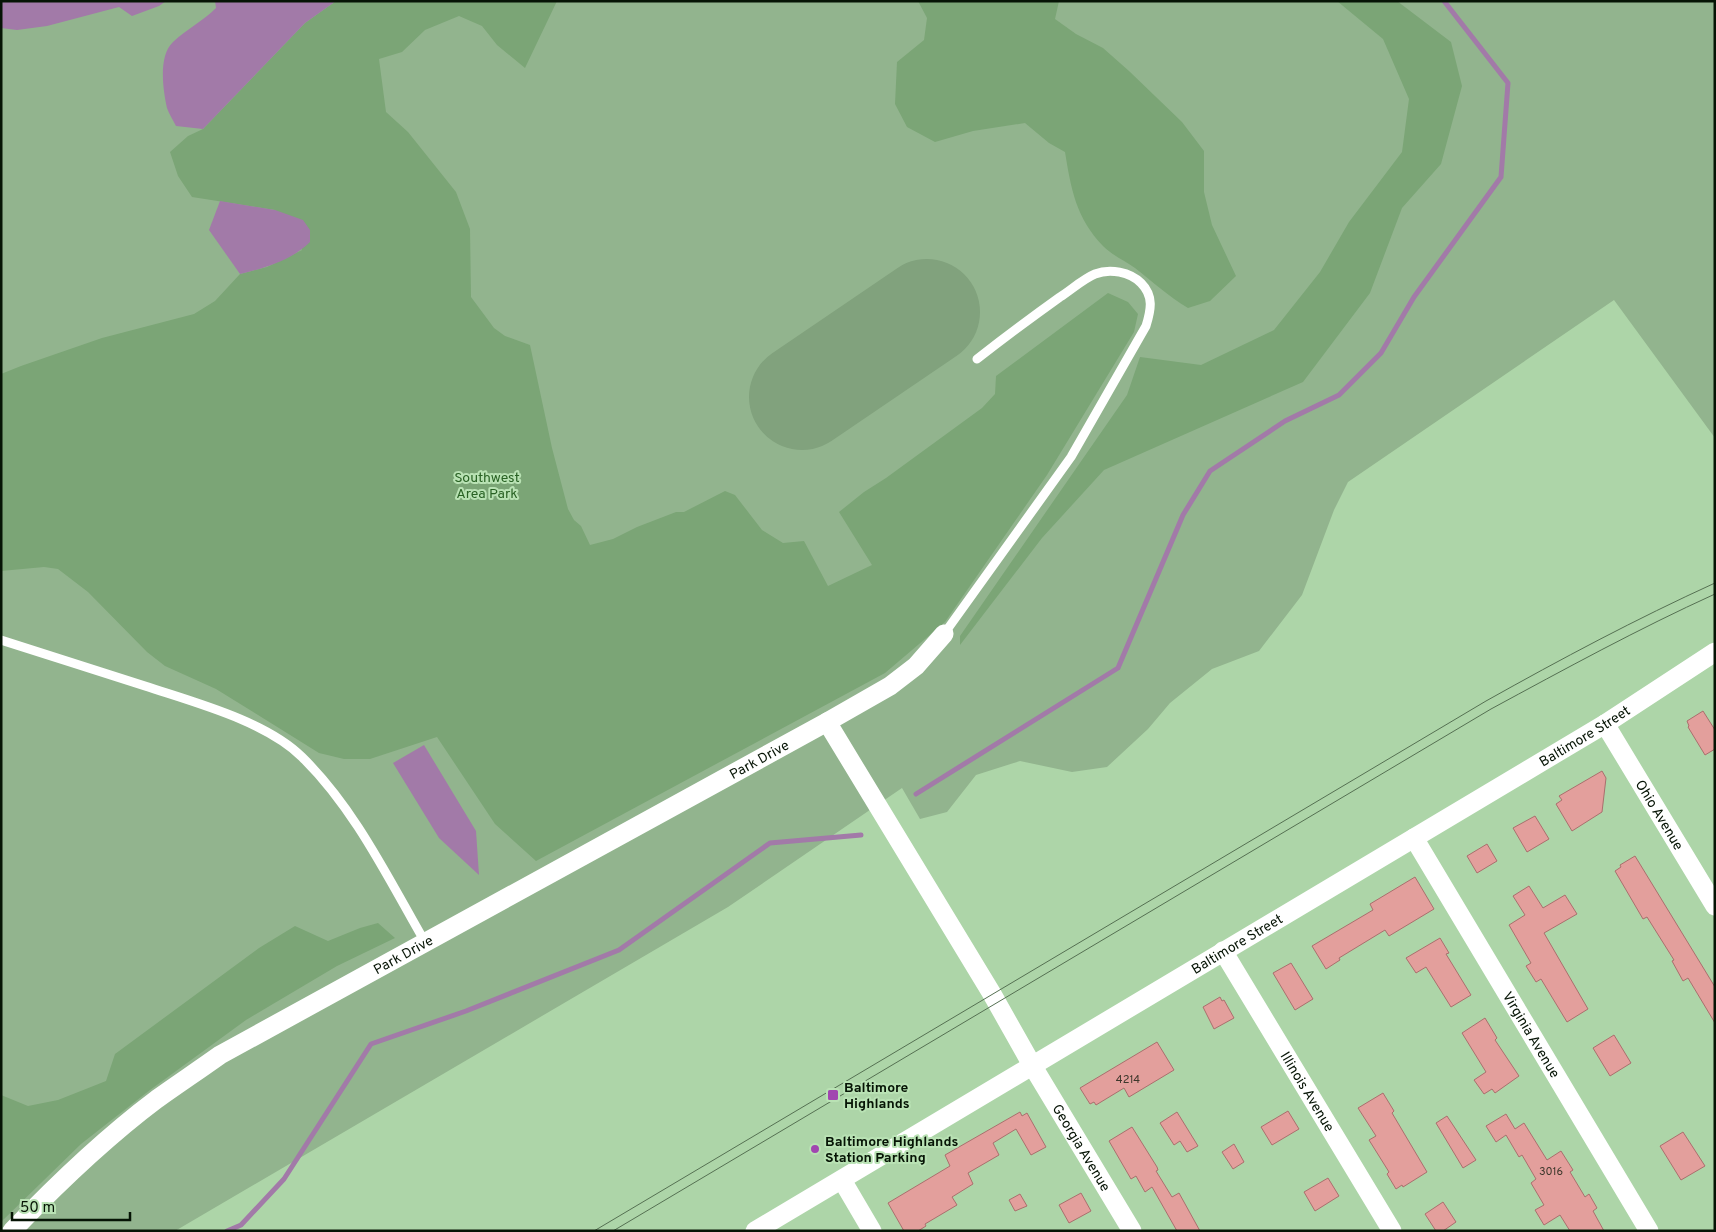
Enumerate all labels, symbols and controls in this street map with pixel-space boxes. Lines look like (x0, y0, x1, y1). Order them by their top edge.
park label: Southwest Area Park (454, 470, 520, 503)
street label: Baltimore Street (1537, 703, 1634, 771)
street label: Park Drive (727, 737, 793, 784)
street label: Ohio Avenue (1631, 777, 1686, 854)
street label: Baltimore Street (1189, 911, 1286, 979)
street label: Park Drive (371, 933, 437, 979)
street label: Virginia Avenue (1498, 989, 1563, 1082)
street label: Illinois Avenue (1276, 1049, 1337, 1135)
house number: 4214 (1116, 1073, 1140, 1087)
place label: Baltimore Highlands (844, 1080, 910, 1113)
marker: Baltimore Highlands (826, 1088, 840, 1102)
street label: Georgia Avenue (1048, 1102, 1113, 1195)
place label: Baltimore Highlands Station Parking (825, 1134, 959, 1167)
marker: Baltimore Highlands Station Parking (809, 1143, 821, 1155)
house number: 3016 (1539, 1165, 1563, 1179)
scale bar (12, 1190, 130, 1222)
text: 50 m (20, 1199, 55, 1218)

